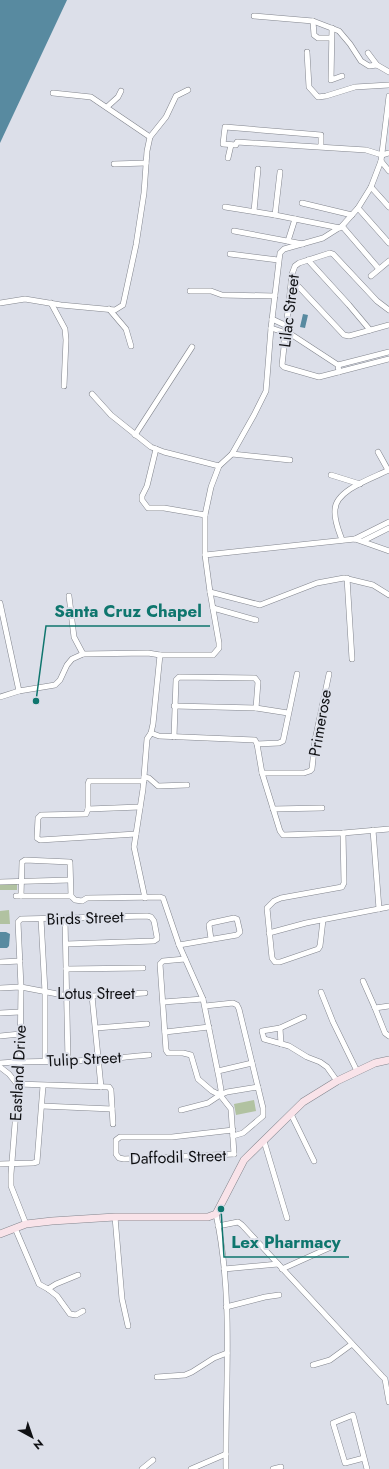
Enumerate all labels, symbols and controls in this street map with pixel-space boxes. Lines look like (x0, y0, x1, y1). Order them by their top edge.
street label: Lilac Street (273, 273, 305, 349)
callout: Santa Cruz Chapel (46, 597, 210, 626)
text: Santa Cruz Chapel (54, 599, 202, 623)
street label: Primerose (303, 688, 337, 758)
street label: Birds Street (46, 905, 124, 931)
street label: Lotus Street (57, 982, 135, 1005)
street label: Eastland Drive (4, 1024, 32, 1122)
street label: Tulip Street (46, 1046, 122, 1072)
street label: Daffodil Street (129, 1144, 227, 1170)
callout: Lex Pharmacy (224, 1228, 349, 1257)
text: Lex Pharmacy (231, 1230, 342, 1254)
north arrow (12, 1417, 52, 1457)
text: N (30, 1436, 47, 1454)

